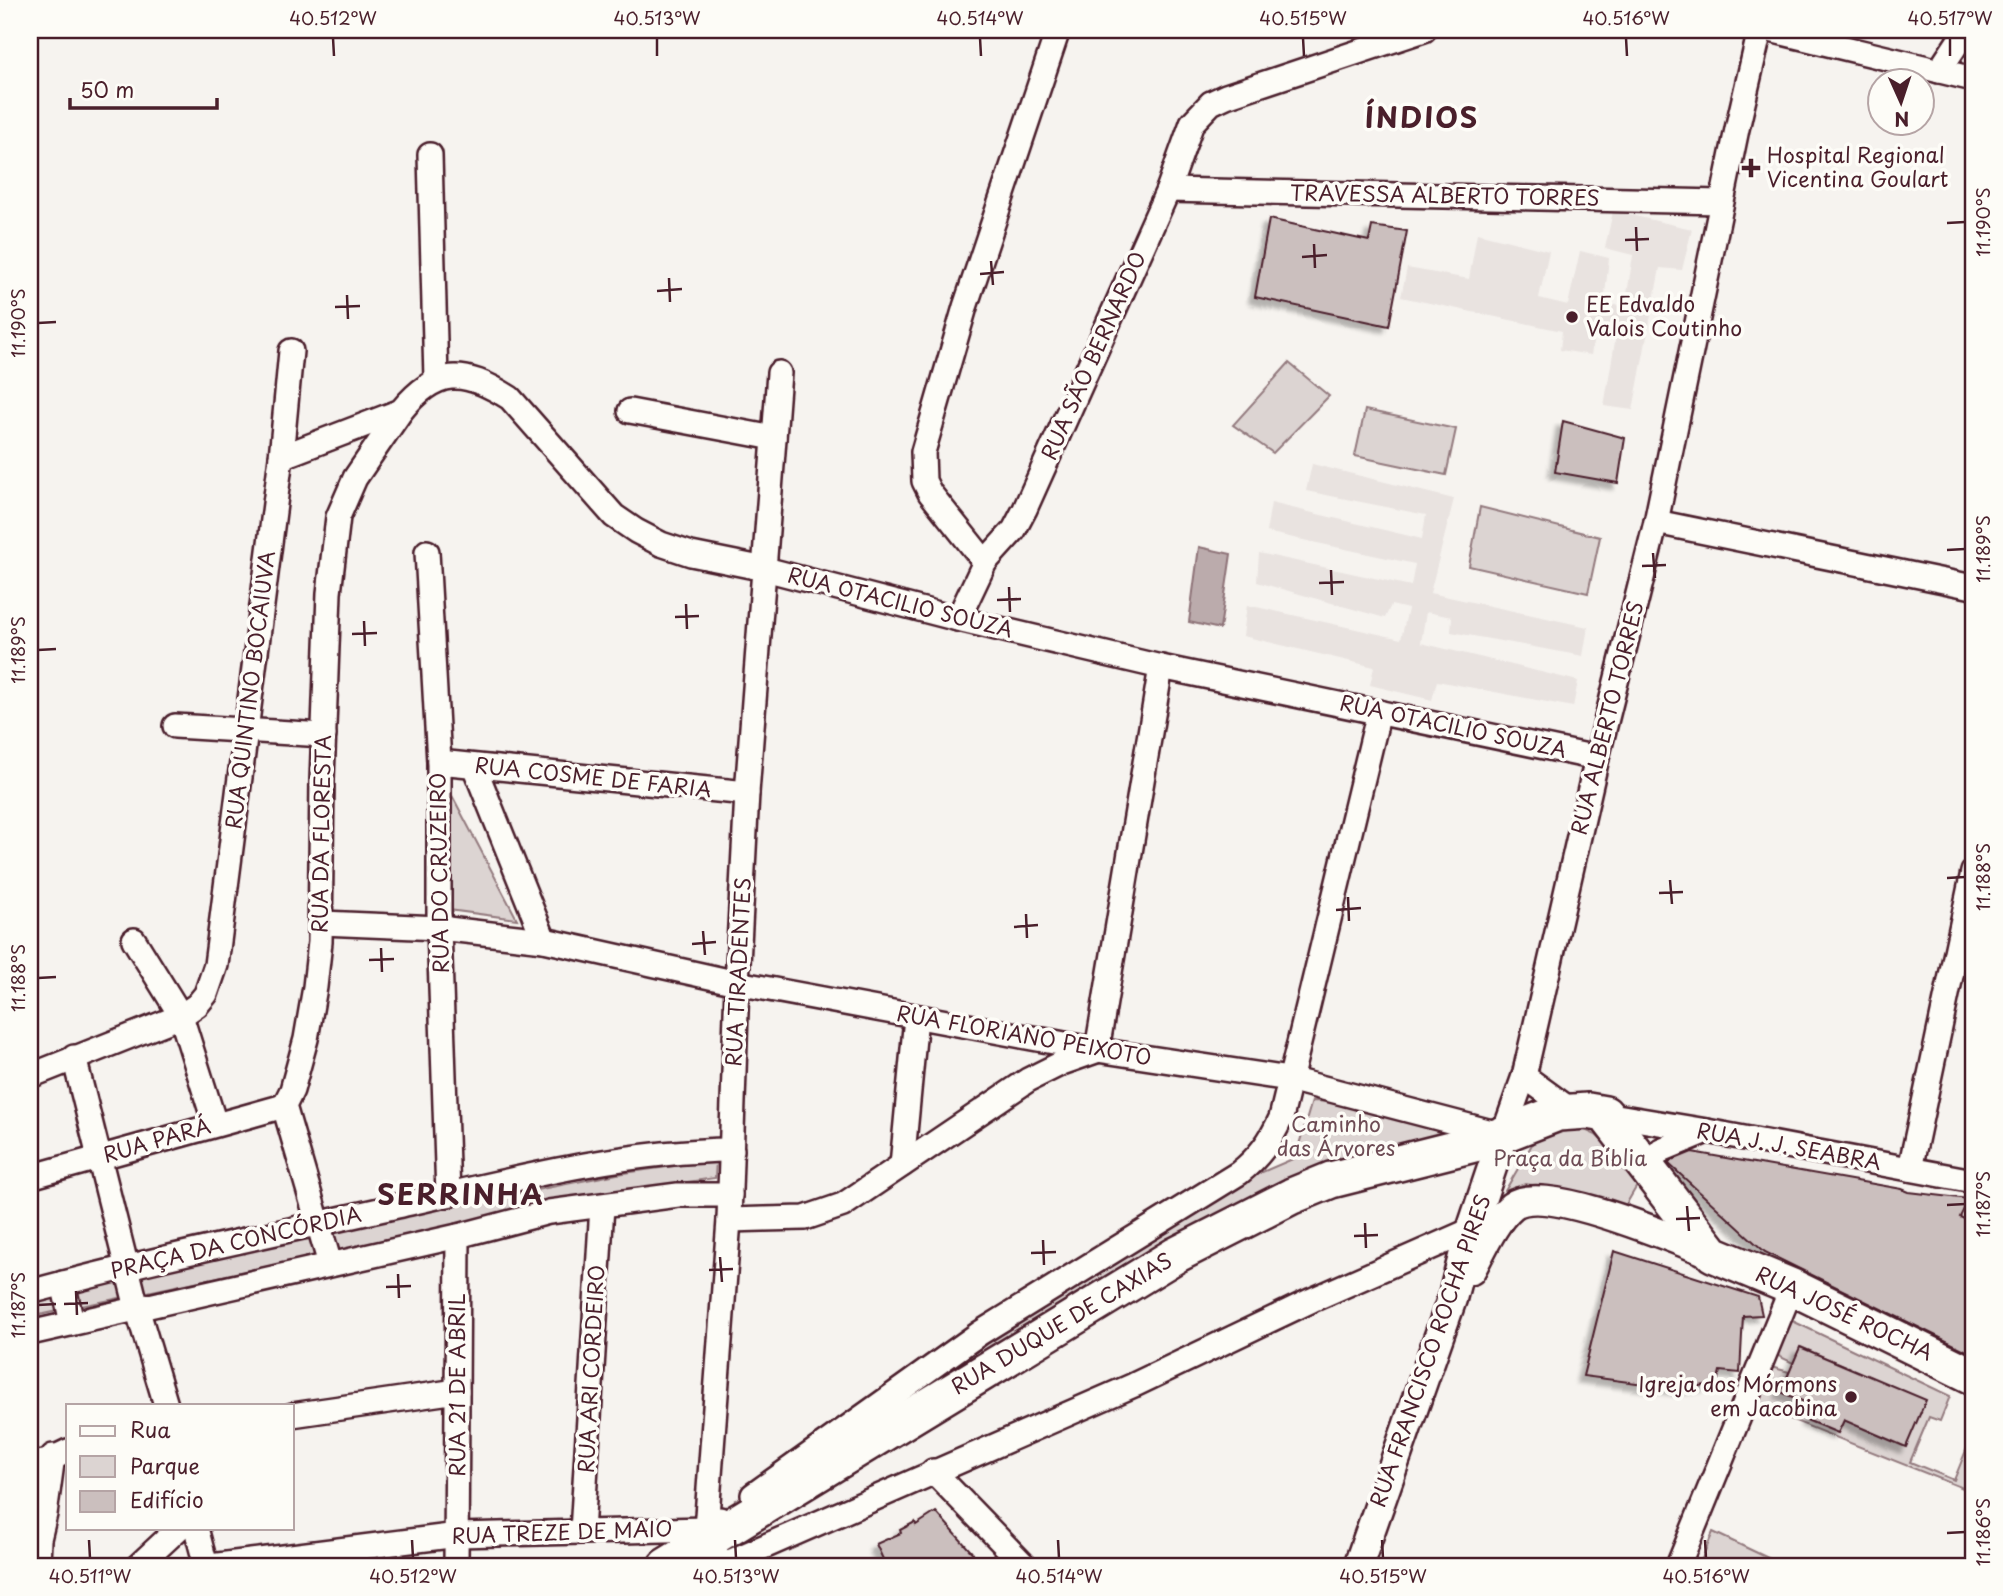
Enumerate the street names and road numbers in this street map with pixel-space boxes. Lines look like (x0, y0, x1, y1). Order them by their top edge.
street label: TRAVESSA ALBERTO TORRES (1290, 175, 1600, 213)
street label: RUA SÃO BERNARDO (1032, 246, 1153, 465)
street label: RUA QUINTINO BOCAIUVA (216, 549, 282, 831)
street label: RUA OTACILIO SOUZA (784, 558, 1016, 645)
street label: RUA ALBERTO TORRES (1562, 597, 1651, 838)
street label: RUA OTACILIO SOUZA (1337, 685, 1570, 765)
street label: RUA DA FLORESTA (302, 734, 338, 933)
street label: RUA COSME DE FARIA (473, 748, 713, 804)
street label: RUA DO CRUZEIRO (420, 772, 456, 974)
street label: RUA TIRADENTES (716, 876, 758, 1067)
street label: RUA FLORIANO PEIXOTO (894, 996, 1154, 1072)
street label: RUA PARÁ (99, 1108, 214, 1170)
street label: RUA J. J. SEABRA (1694, 1113, 1884, 1177)
street label: RUA FRANCISCO ROCHA PIRES (1360, 1190, 1498, 1511)
street label: PRAÇA DA CONCÓRDIA (107, 1197, 364, 1285)
street label: RUA DUQUE DE CAXIAS (944, 1243, 1178, 1401)
street label: RUA JOSÉ ROCHA (1751, 1257, 1939, 1367)
street label: RUA ARI CORDEIRO (569, 1264, 611, 1474)
street label: RUA 21 DE ABRIL (440, 1293, 472, 1477)
street label: RUA TREZE DE MAIO (451, 1511, 673, 1551)

